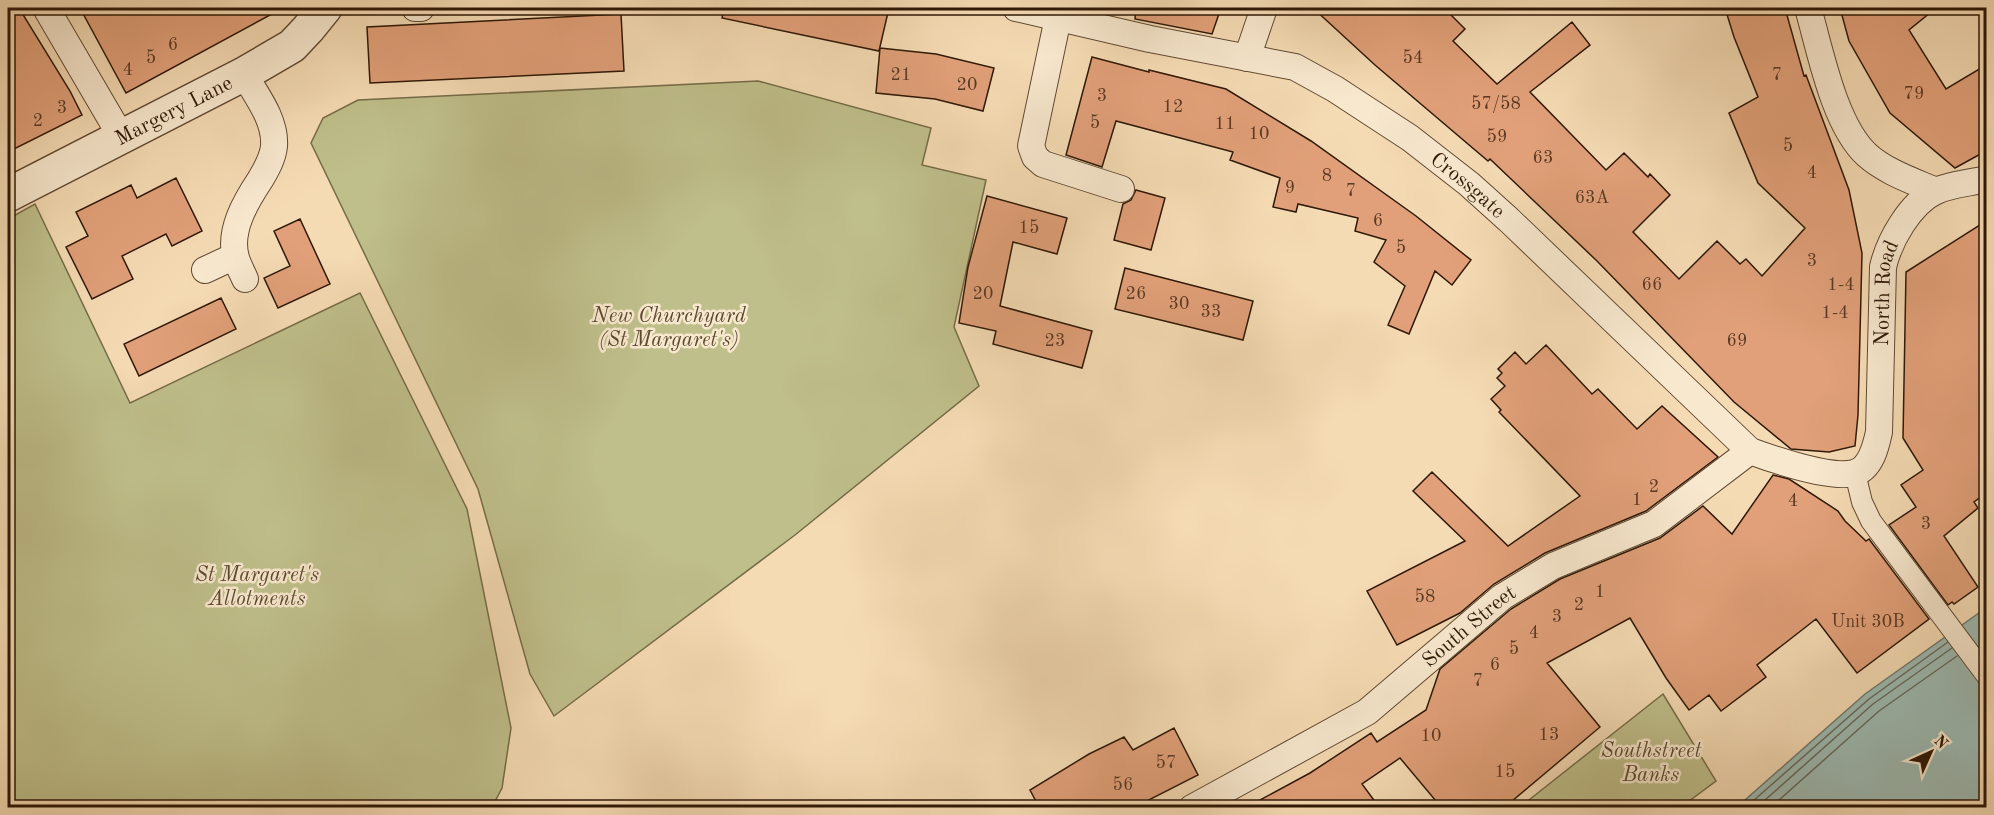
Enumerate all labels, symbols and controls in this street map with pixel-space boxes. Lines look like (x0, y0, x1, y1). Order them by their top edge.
house number: 6 (168, 36, 178, 54)
house number: 5 (146, 49, 156, 67)
house number: 54 (1403, 49, 1423, 67)
house number: 4 (123, 61, 133, 79)
house number: 21 (891, 66, 911, 84)
house number: 7 (1772, 66, 1782, 84)
street label: Margery Lane (112, 73, 236, 150)
house number: 20 (957, 76, 977, 94)
house number: 79 (1904, 85, 1924, 103)
house number: 3 (1097, 87, 1107, 105)
house number: 57/58 (1471, 95, 1521, 113)
house number: 12 (1163, 98, 1183, 116)
house number: 3 (57, 99, 67, 117)
house number: 2 (33, 112, 43, 130)
house number: 5 (1090, 114, 1100, 132)
house number: 11 (1215, 115, 1235, 133)
house number: 10 (1249, 125, 1269, 143)
house number: 59 (1487, 128, 1507, 146)
house number: 5 (1783, 137, 1793, 155)
street label: Crossgate (1426, 149, 1508, 223)
house number: 63 (1533, 149, 1553, 167)
house number: 4 (1807, 164, 1817, 182)
house number: 8 (1322, 167, 1332, 185)
house number: 9 (1285, 179, 1295, 197)
house number: 7 (1346, 182, 1356, 200)
house number: 63A (1575, 189, 1610, 207)
house number: 6 (1373, 212, 1383, 230)
house number: 15 (1019, 219, 1039, 237)
street label: North Road (1872, 237, 1903, 346)
house number: 5 (1396, 239, 1406, 257)
house number: 3 (1807, 252, 1817, 270)
house number: 66 (1642, 276, 1662, 294)
house number: 1-4 (1827, 276, 1855, 294)
house number: 20 (973, 285, 993, 303)
house number: 26 (1126, 285, 1146, 303)
house number: 30 (1169, 295, 1189, 313)
house number: 33 (1201, 303, 1221, 321)
house number: 1-4 (1821, 304, 1849, 322)
park label: New Churchyard (St Margaret's) (591, 306, 747, 351)
house number: 23 (1045, 332, 1065, 350)
house number: 69 (1727, 332, 1747, 350)
house number: 2 (1649, 478, 1659, 496)
house number: 1 (1632, 491, 1642, 509)
house number: 4 (1788, 492, 1798, 510)
house number: 3 (1921, 515, 1931, 533)
park label: St Margaret's Allotments (195, 565, 319, 610)
street label: South Street (1419, 582, 1520, 672)
house number: 1 (1595, 583, 1605, 601)
house number: 58 (1415, 588, 1435, 606)
house number: 2 (1574, 596, 1584, 614)
house number: 3 (1552, 608, 1562, 626)
house number: Unit 30B (1831, 613, 1905, 631)
house number: 4 (1529, 624, 1539, 642)
house number: 5 (1509, 640, 1519, 658)
house number: 6 (1490, 656, 1500, 674)
house number: 7 (1473, 672, 1483, 690)
north arrow (1901, 722, 1961, 782)
house number: 13 (1539, 726, 1559, 744)
house number: 10 (1421, 727, 1441, 745)
text: N (1930, 733, 1951, 753)
park label: Southstreet Banks (1601, 741, 1702, 786)
house number: 57 (1156, 754, 1176, 772)
house number: 15 (1495, 763, 1515, 781)
house number: 56 (1113, 776, 1133, 794)

